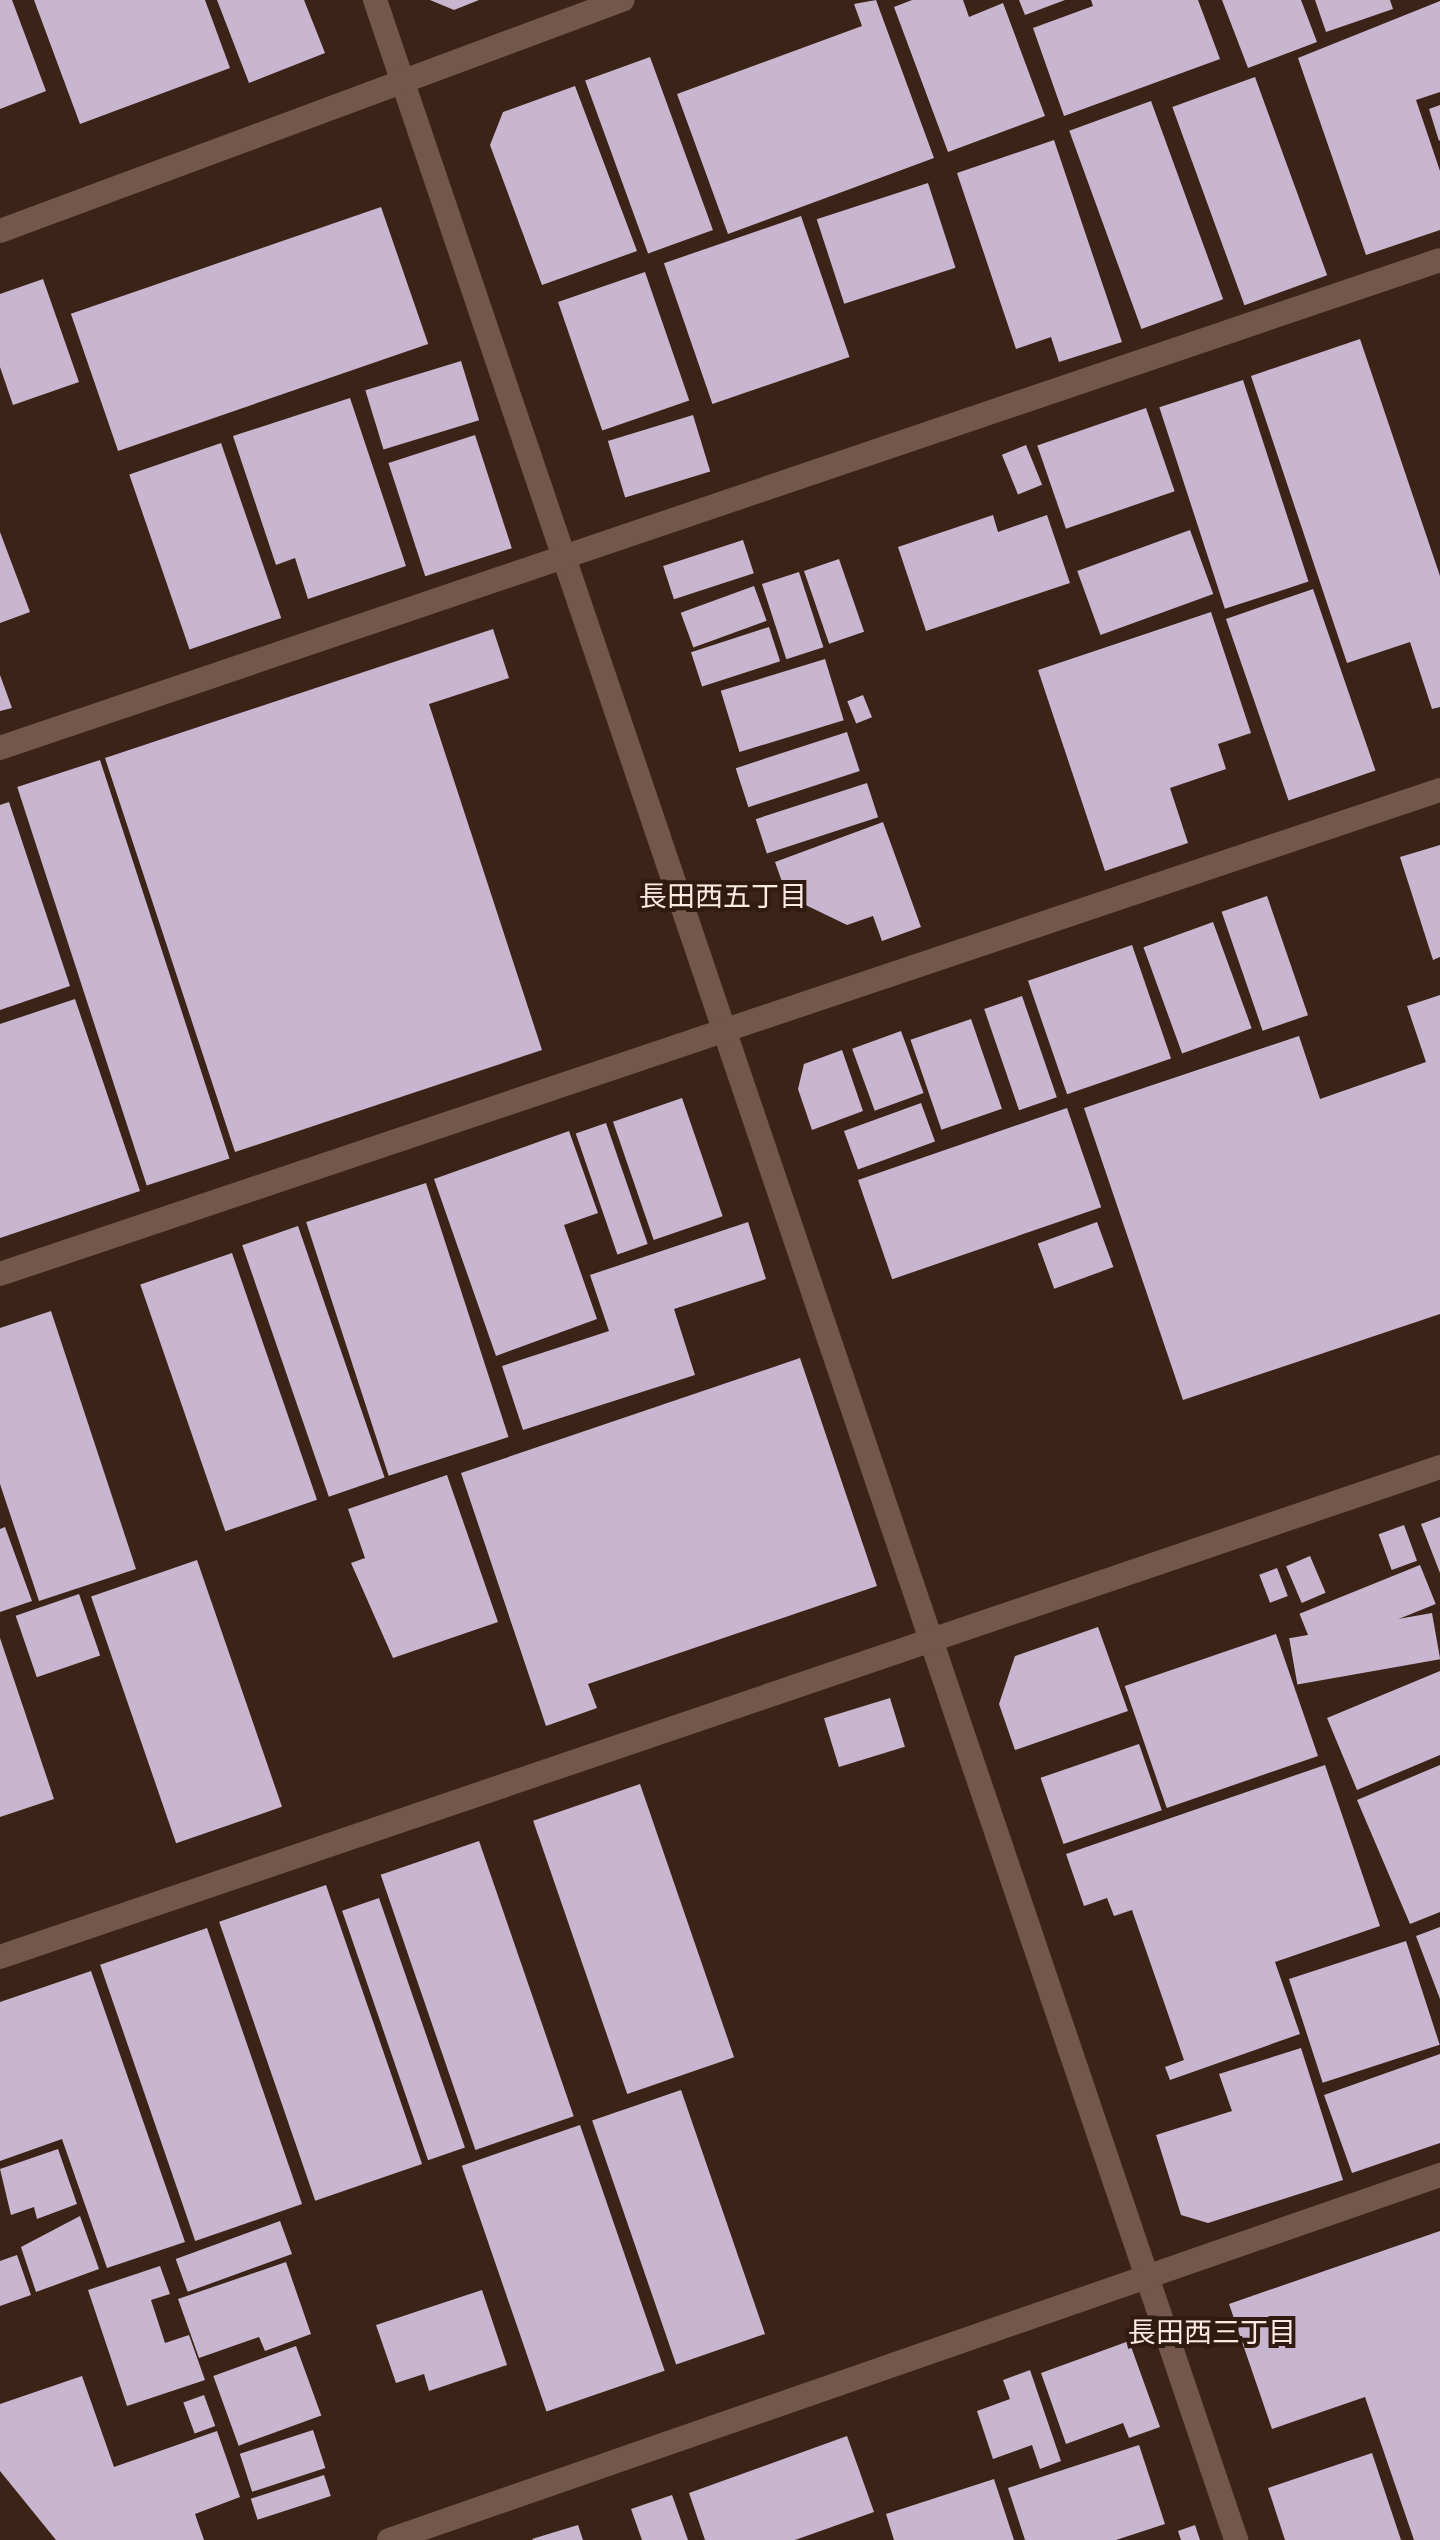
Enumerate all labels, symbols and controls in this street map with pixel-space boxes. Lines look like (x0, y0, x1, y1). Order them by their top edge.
district label: 長田西五丁目 (639, 879, 807, 913)
district label: 長田西三丁目 (1128, 2315, 1296, 2349)

